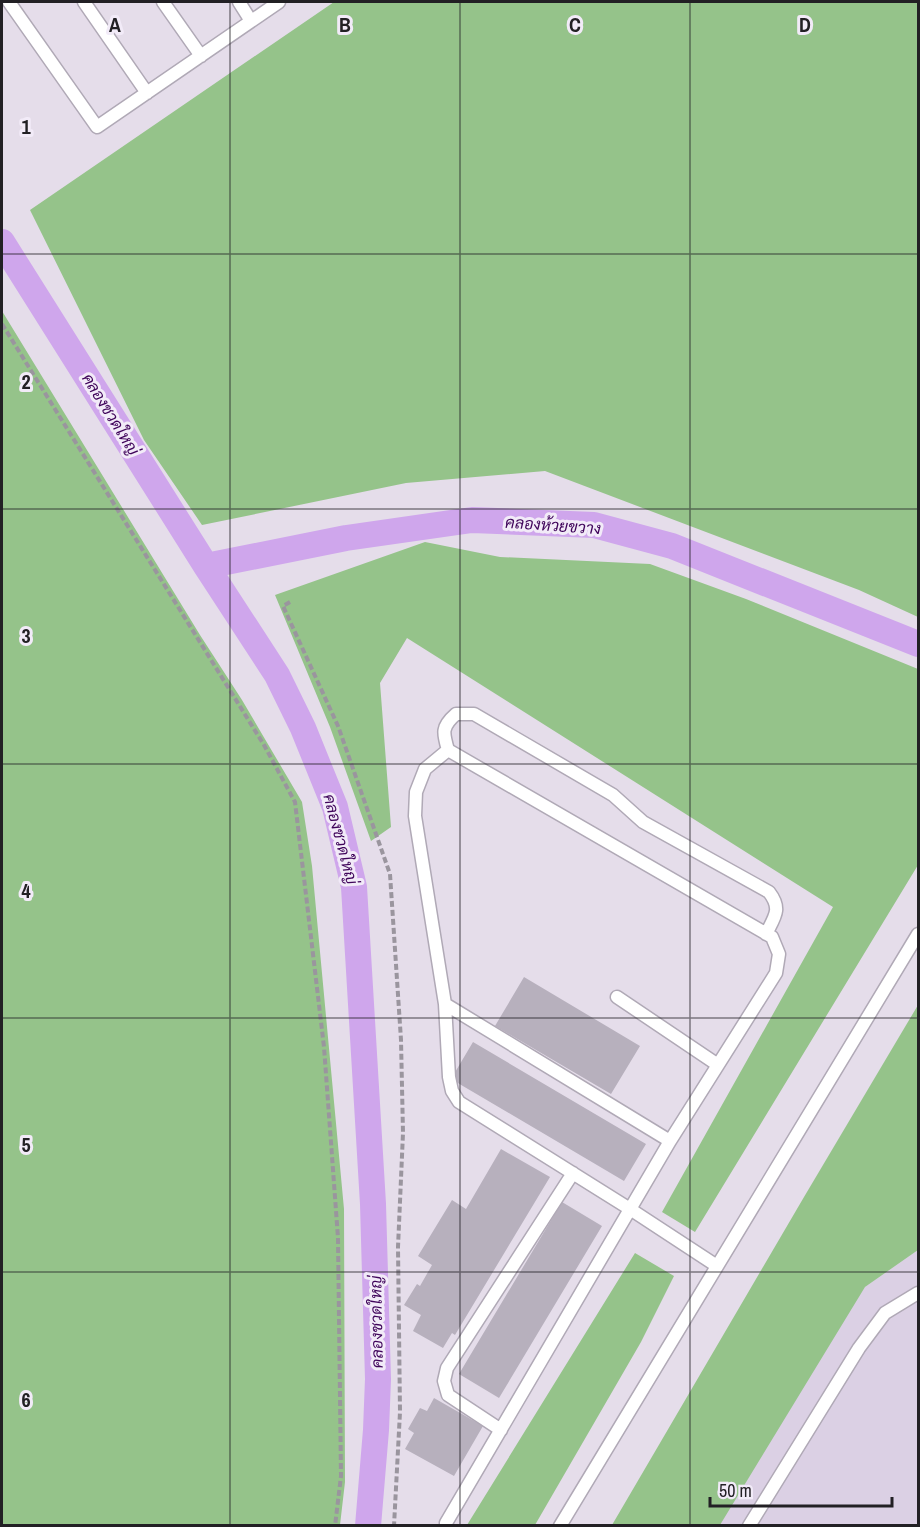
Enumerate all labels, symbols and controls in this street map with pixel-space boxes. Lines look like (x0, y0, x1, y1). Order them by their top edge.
text: A (109, 11, 121, 38)
text: B (339, 11, 351, 38)
text: C (569, 11, 581, 38)
text: D (799, 11, 811, 38)
text: 1 (21, 113, 31, 140)
text: 2 (21, 368, 31, 395)
water label: คลองชวดใหญ่ (77, 369, 145, 460)
water label: คลองห้วยขวาง (504, 511, 602, 539)
text: 3 (21, 622, 31, 649)
water label: คลองชวดใหญ่ (318, 791, 364, 888)
text: 4 (21, 877, 31, 904)
text: 5 (21, 1131, 31, 1158)
water label: คลองชวดใหญ่ (364, 1274, 388, 1368)
text: 6 (21, 1386, 31, 1413)
scale bar (710, 1470, 892, 1508)
text: 50 m (719, 1478, 752, 1503)

